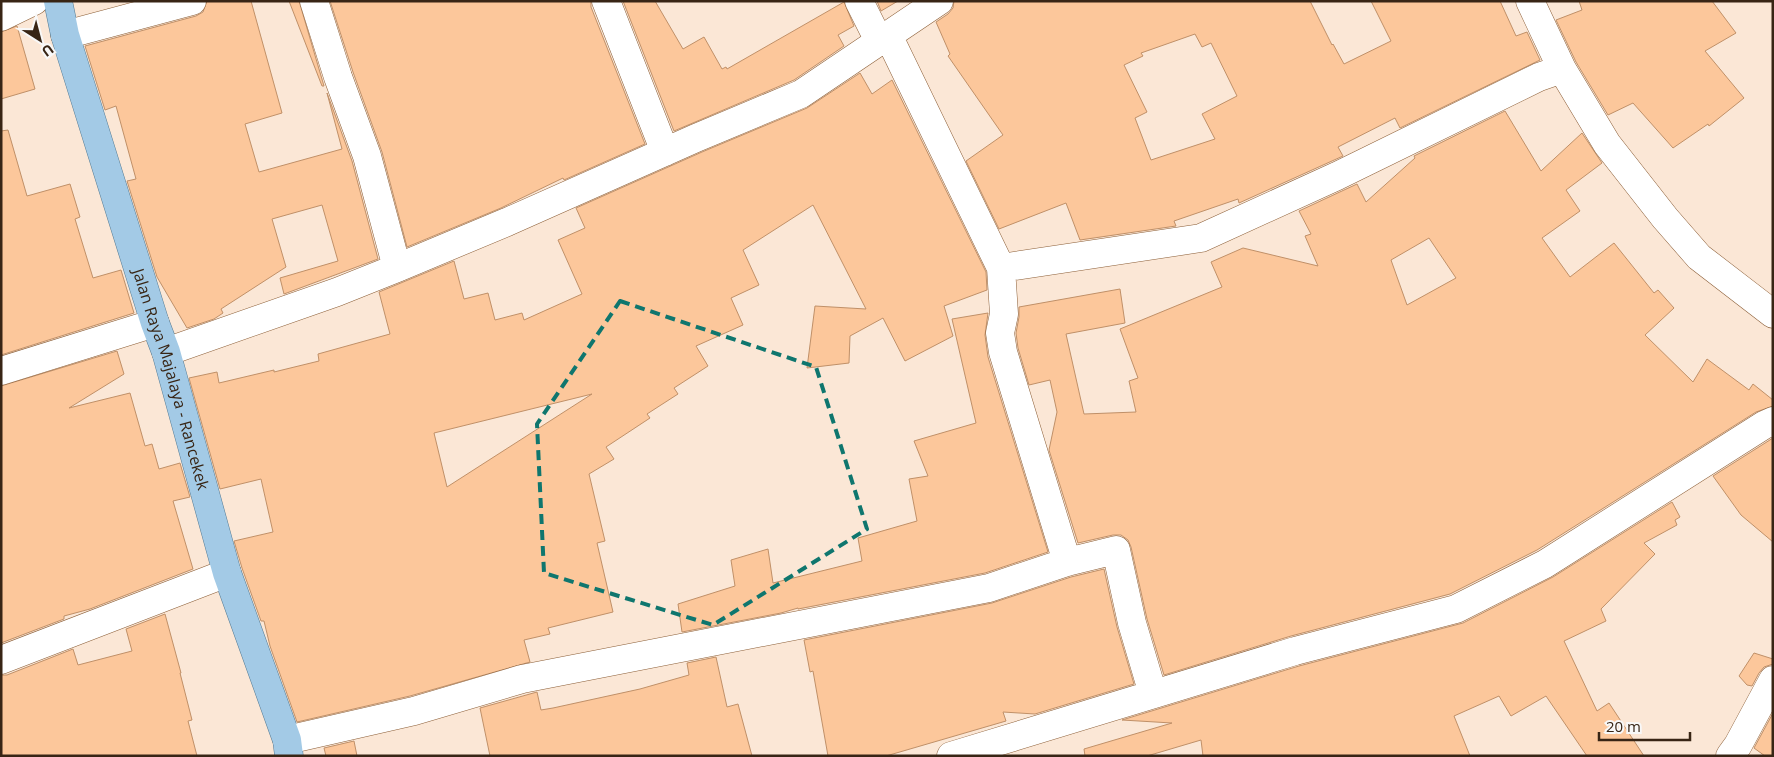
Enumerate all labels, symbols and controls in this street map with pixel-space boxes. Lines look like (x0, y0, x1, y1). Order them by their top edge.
north arrow (15, 15, 65, 65)
text: U (38, 40, 58, 62)
street label: Jalan Raya Majalaya - Rancekek (127, 264, 215, 493)
scale bar (1599, 710, 1690, 742)
text: 20 m (1606, 716, 1641, 736)

